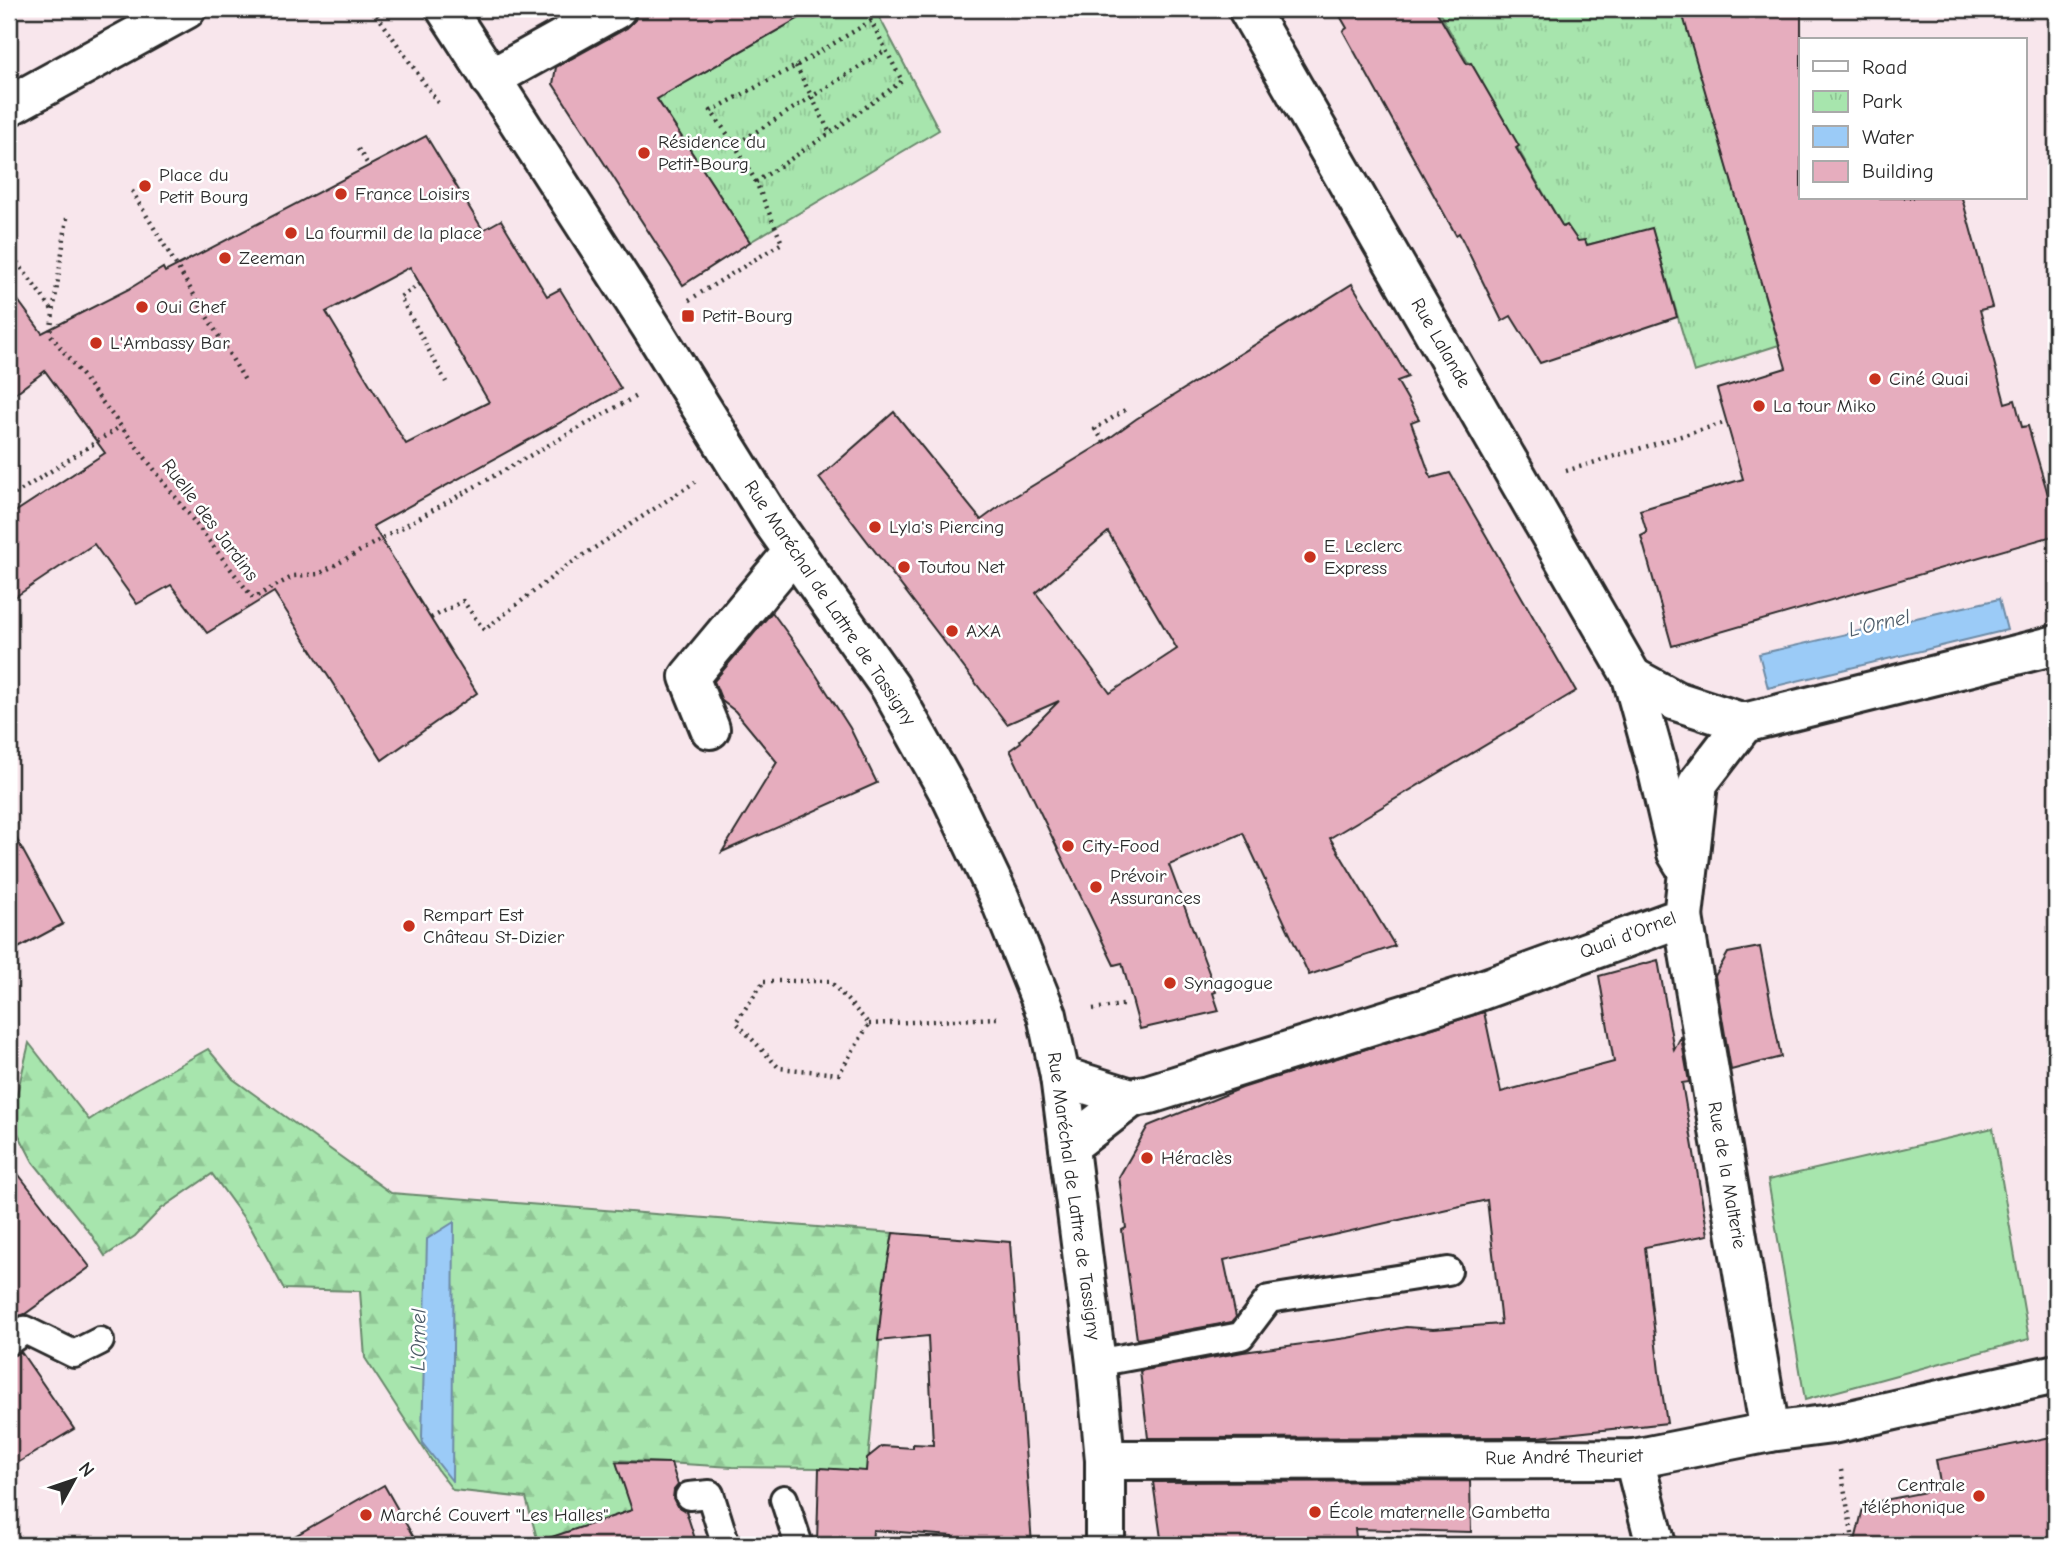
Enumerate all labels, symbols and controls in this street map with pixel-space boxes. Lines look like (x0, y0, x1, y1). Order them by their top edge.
legend (1799, 38, 2026, 200)
text: Road (1862, 55, 1907, 79)
text: Park (1862, 89, 1902, 113)
text: Water (1862, 125, 1915, 149)
place label: Résidence du Petit-Bourg (658, 131, 766, 175)
marker: Résidence du Petit-Bourg (636, 145, 652, 161)
text: Building (1862, 159, 1934, 183)
place label: Place du Petit Bourg (159, 164, 248, 208)
marker: Place du Petit Bourg (137, 178, 153, 194)
place label: France Loisirs (355, 183, 470, 205)
marker: France Loisirs (333, 186, 349, 202)
place label: La fourmil de la place (305, 222, 482, 244)
marker: La fourmil de la place (283, 225, 299, 241)
place label: Zeeman (239, 247, 305, 269)
marker: Zeeman (217, 250, 233, 266)
street label: Rue Lalande (1406, 294, 1476, 392)
place label: Oui Chef (156, 296, 227, 318)
marker: Oui Chef (134, 299, 150, 315)
place label: Petit-Bourg (702, 305, 793, 327)
marker: Petit-Bourg (680, 308, 696, 324)
place label: L'Ambassy Bar (110, 332, 230, 354)
marker: L'Ambassy Bar (88, 335, 104, 351)
place label: Ciné Quai (1889, 368, 1969, 390)
marker: Ciné Quai (1867, 371, 1883, 387)
place label: La tour Miko (1773, 395, 1876, 417)
marker: La tour Miko (1751, 398, 1767, 414)
street label: Ruelle des Jardins (157, 455, 263, 585)
street label: Rue Maréchal de Lattre de Tassigny (740, 476, 921, 730)
place label: Lyla's Piercing (889, 516, 1004, 538)
marker: Lyla's Piercing (867, 519, 883, 535)
place label: E. Leclerc Express (1324, 535, 1402, 579)
marker: E. Leclerc Express (1302, 549, 1318, 565)
place label: Toutou Net (918, 556, 1005, 578)
marker: Toutou Net (896, 559, 912, 575)
water label: L'Ornel (1846, 604, 1913, 642)
place label: AXA (966, 620, 1001, 642)
marker: AXA (944, 623, 960, 639)
place label: City-Food (1082, 835, 1160, 857)
marker: City-Food (1060, 838, 1076, 854)
place label: Prévoir Assurances (1110, 865, 1201, 909)
marker: Prévoir Assurances (1088, 879, 1104, 895)
place label: Rempart Est Château St-Dizier (423, 904, 565, 948)
street label: Quai d'Ornel (1577, 907, 1679, 963)
marker: Rempart Est Château St-Dizier (401, 918, 417, 934)
place label: Synagogue (1184, 972, 1273, 994)
marker: Synagogue (1162, 975, 1178, 991)
street label: Rue Maréchal de Lattre de Tassigny (1043, 1051, 1105, 1342)
street label: Rue de la Malterie (1703, 1100, 1751, 1250)
place label: Héraclès (1161, 1147, 1232, 1169)
marker: Héraclès (1139, 1150, 1155, 1166)
water label: L'Ornel (405, 1308, 431, 1371)
street label: Rue André Theuriet (1485, 1445, 1643, 1469)
north arrow (38, 1446, 108, 1516)
text: N (74, 1458, 99, 1482)
place label: Centrale téléphonique (1862, 1474, 1965, 1518)
marker: Centrale téléphonique (1971, 1488, 1987, 1504)
place label: École maternelle Gambetta (1329, 1501, 1550, 1523)
place label: Marché Couvert "Les Halles" (380, 1504, 608, 1526)
marker: École maternelle Gambetta (1307, 1504, 1323, 1520)
marker: Marché Couvert "Les Halles" (358, 1507, 374, 1523)

